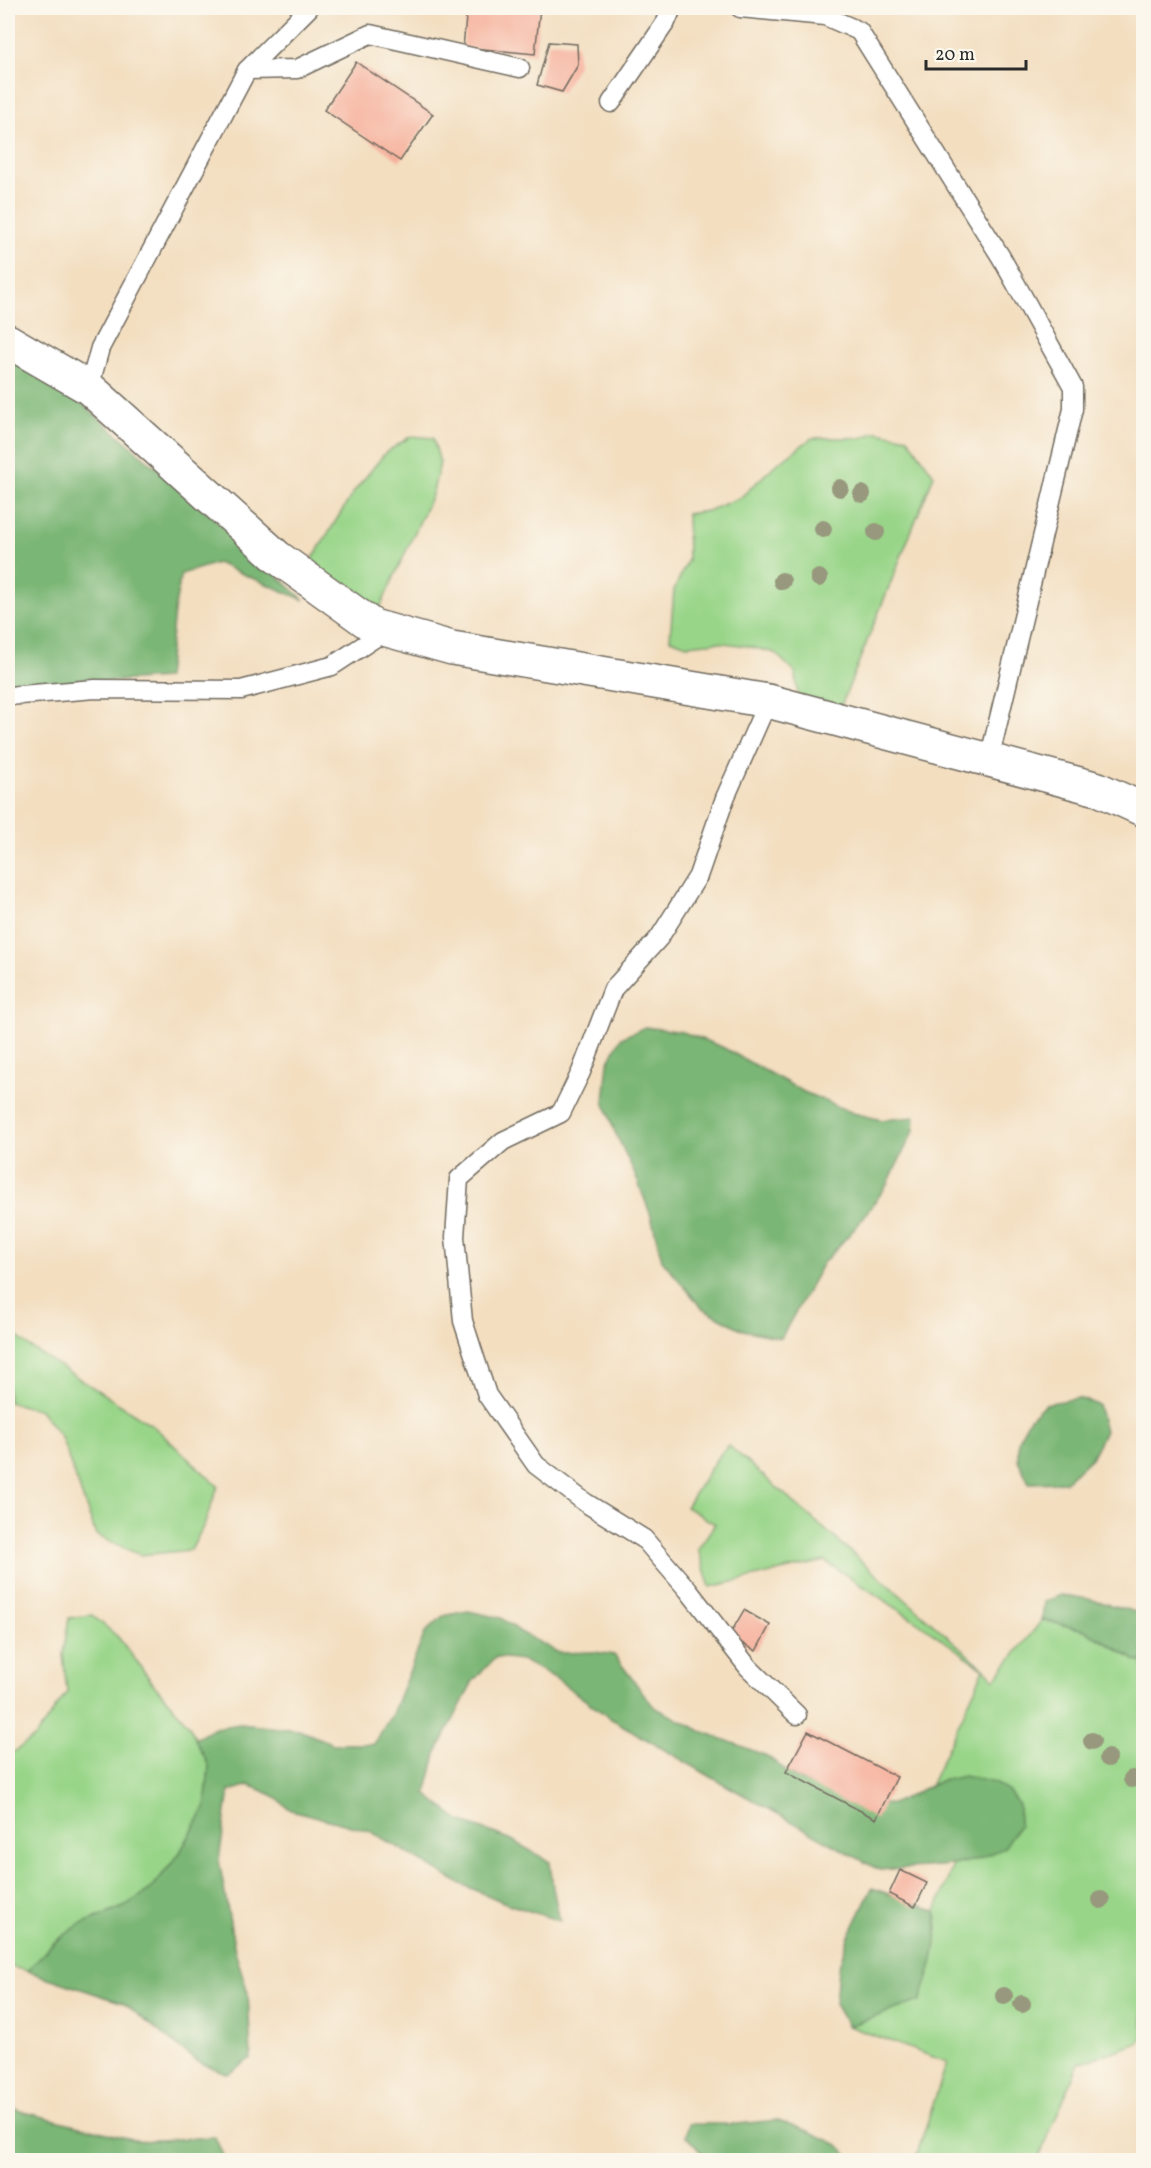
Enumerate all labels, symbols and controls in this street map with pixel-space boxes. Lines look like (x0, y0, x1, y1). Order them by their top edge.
scale bar (926, 33, 1026, 71)
text: 20 m (935, 43, 975, 68)

